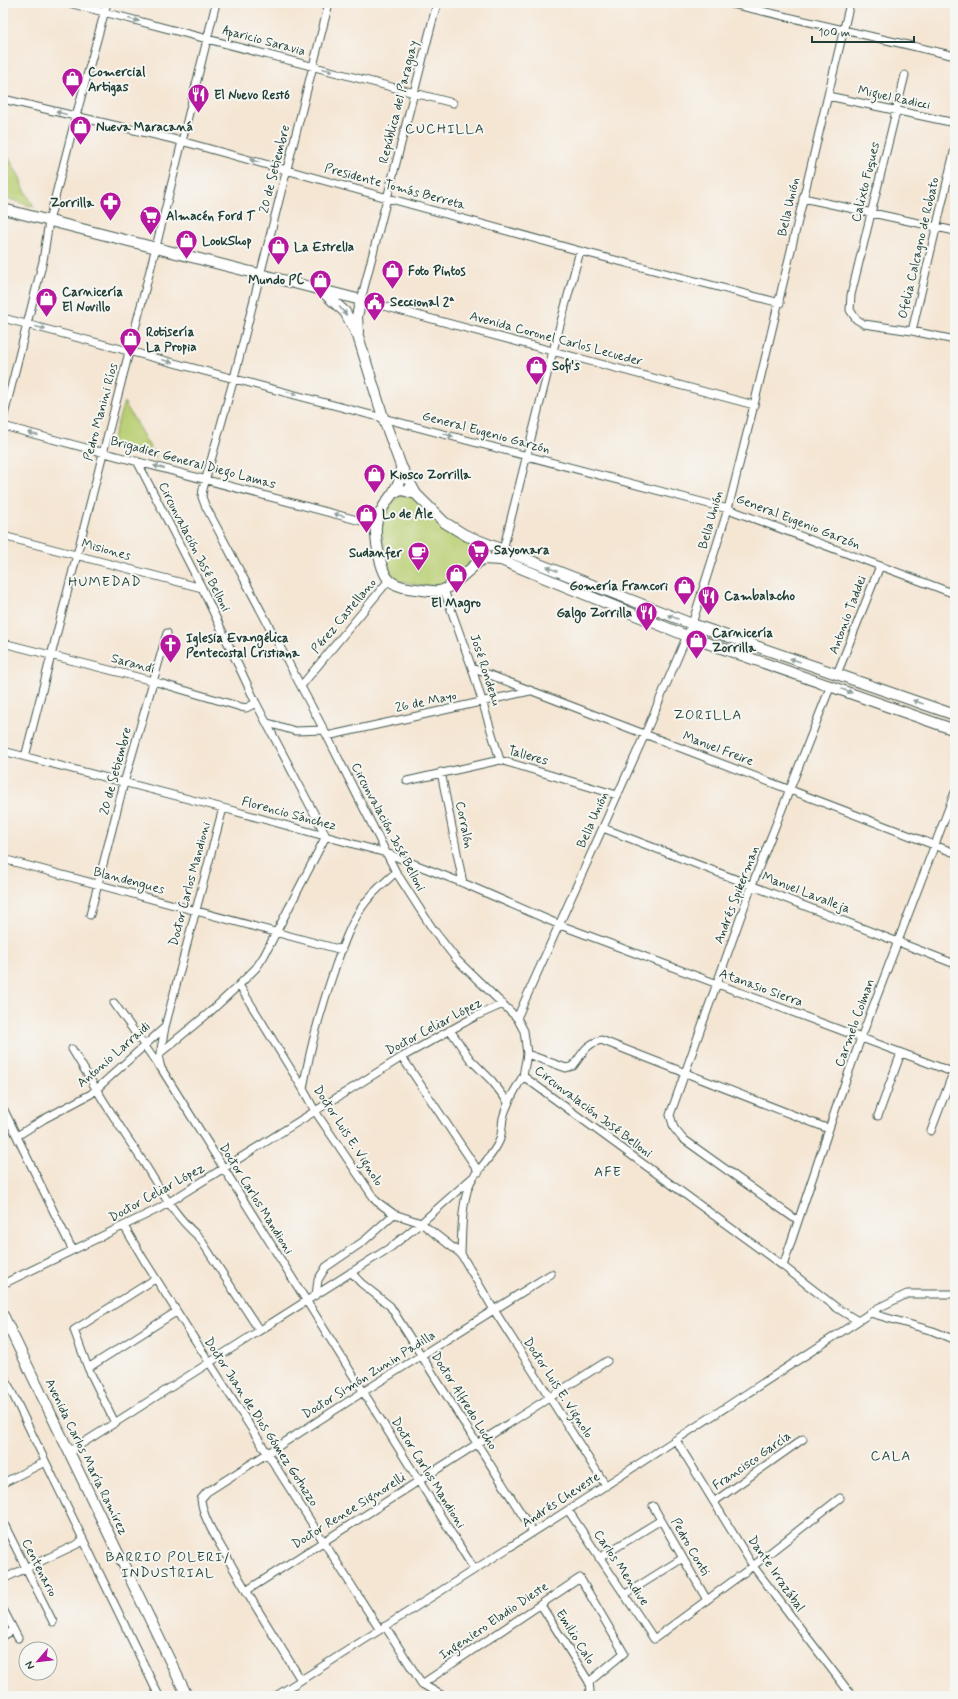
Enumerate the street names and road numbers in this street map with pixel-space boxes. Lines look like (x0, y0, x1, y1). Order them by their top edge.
street label: Aparicio Saravia (220, 22, 307, 61)
street label: República del Paraguay (375, 39, 424, 166)
street label: Miguel Radicci (856, 82, 932, 116)
street label: 20 de Setiembre (256, 123, 294, 215)
street label: Calixto Fuques (848, 140, 884, 224)
street label: Presidente Tomás Berreta (322, 160, 468, 214)
street label: Bella Unión (774, 176, 804, 238)
street label: Ofelia Calcagno de Robato (894, 176, 944, 320)
street label: Avenida Coronel Carlos Lecueder (468, 308, 645, 370)
street label: Pedro Manini Ríos (80, 361, 122, 463)
street label: General Eugenio Garzón (420, 408, 552, 458)
street label: Brigadier General Diego Lamas (108, 433, 278, 495)
street label: Circunvalación José Belloni (154, 479, 234, 615)
street label: Bella Unión (695, 489, 727, 551)
street label: General Eugenio Garzón (733, 490, 863, 554)
street label: Misiones (79, 535, 133, 565)
street label: Antonio Taddei (825, 573, 871, 657)
street label: Pérez Castellano (308, 575, 380, 657)
street label: José Rondeau (465, 632, 505, 708)
street label: Sarandí (109, 650, 157, 678)
street label: 26 de Mayo (394, 687, 458, 717)
street label: 20 de Setiembre (96, 725, 136, 817)
street label: Manuel Freire (680, 728, 756, 770)
street label: Talleres (506, 742, 550, 770)
street label: Circunvalación José Belloni (347, 760, 429, 894)
street label: Bella Unión (573, 789, 613, 851)
street label: Florencio Sánchez (240, 793, 339, 835)
street label: Corralón (451, 800, 477, 850)
street label: Doctor Carlos Mandioni (165, 820, 215, 948)
street label: Andrés Spikerman (711, 844, 763, 946)
street label: Blandengues (91, 863, 167, 900)
street label: Manuel Lavalleja (759, 868, 853, 918)
street label: Atanasio Sierra (717, 965, 805, 1011)
street label: Carmelo Colman (831, 977, 879, 1069)
street label: Doctor Celiar López (383, 994, 485, 1060)
street label: Antonio Larraidi (74, 1018, 154, 1092)
street label: Circunvalación José Belloni (531, 1062, 655, 1162)
street label: Doctor Luis E. Vignolo (307, 1082, 387, 1191)
street label: Doctor Carlos Mandioni (215, 1140, 297, 1258)
street label: Doctor Celiar López (106, 1160, 208, 1226)
street label: Doctor Simón Zunin Padilla (299, 1327, 439, 1423)
street label: Doctor Juan de Dios Gómez Gotuzzo (200, 1334, 322, 1510)
street label: Doctor Luis E. Vignolo (517, 1334, 597, 1443)
street label: Doctor Alfredo Lucho (427, 1349, 501, 1453)
street label: Avenida Carlos María Ramírez (41, 1376, 131, 1538)
street label: Doctor Carlos Mandioni (387, 1414, 469, 1532)
street label: Francisco García (709, 1427, 795, 1494)
street label: Andrés Cheveste (519, 1468, 603, 1532)
street label: Doctor Renee Signorelli (289, 1469, 411, 1555)
street label: Pedro Conti (667, 1515, 713, 1579)
street label: Carlos Mendive (589, 1527, 653, 1609)
street label: Dante Irrazábal (744, 1533, 808, 1615)
street label: Centenario (17, 1536, 61, 1600)
street label: Ingeniero Eladio Dieste (436, 1578, 553, 1666)
street label: Emilio Calo (552, 1606, 598, 1668)

